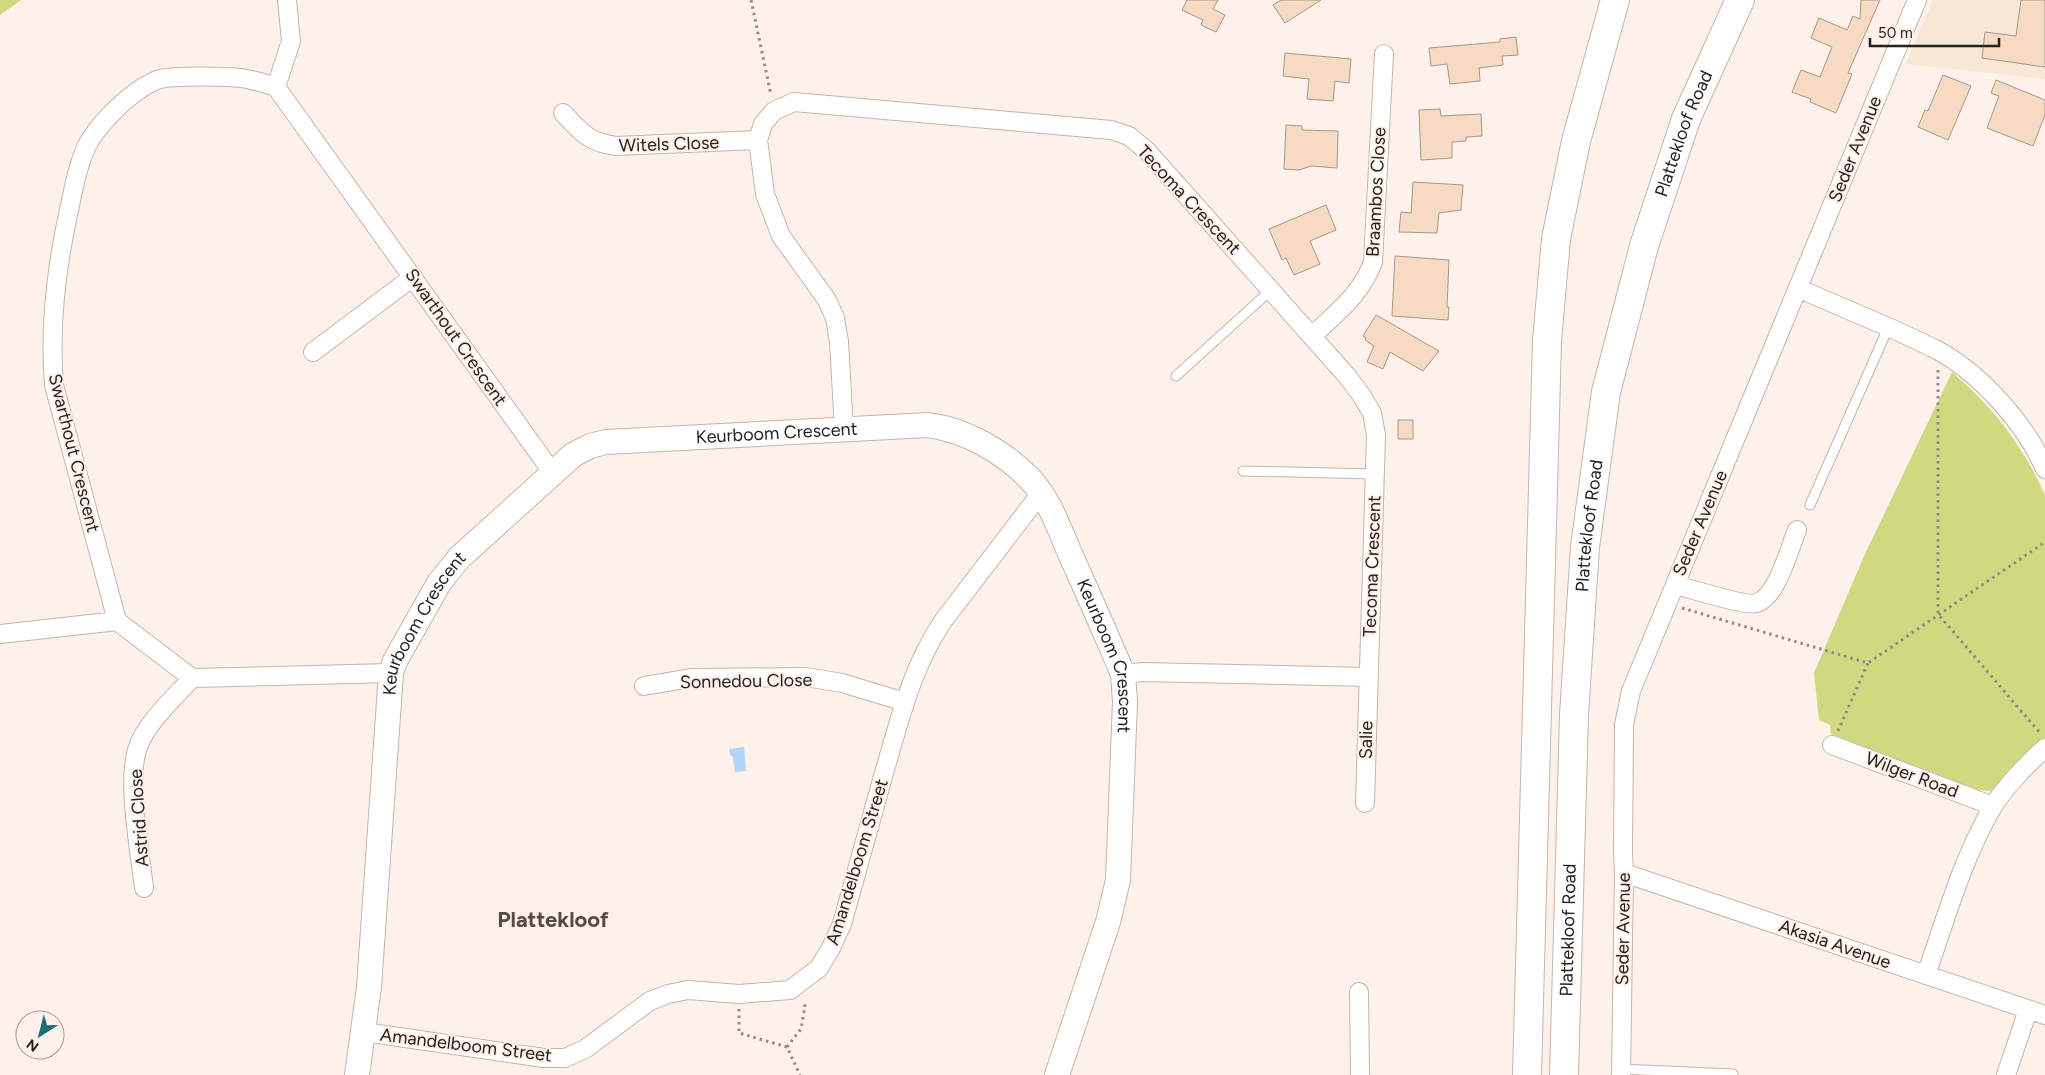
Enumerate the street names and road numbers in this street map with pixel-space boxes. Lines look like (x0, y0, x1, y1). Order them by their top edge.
street label: Plattekloof Road (1650, 67, 1718, 199)
street label: Seder Avenue (1824, 92, 1886, 205)
street label: Braambos Close (1362, 126, 1390, 258)
street label: Witels Close (618, 131, 720, 157)
street label: Tecoma Crescent (1133, 141, 1245, 259)
street label: Swarthout Crescent (400, 264, 512, 410)
street label: Swarthout Crescent (44, 372, 104, 535)
street label: Keurboom Crescent (695, 418, 858, 448)
street label: Plattekloof Road (1571, 458, 1608, 593)
street label: Seder Avenue (1668, 467, 1732, 579)
street label: Tecoma Crescent (1359, 495, 1385, 637)
street label: Keurboom Crescent (378, 546, 470, 696)
street label: Keurboom Crescent (1072, 575, 1136, 734)
street label: Sonnedou Close (680, 669, 813, 693)
street label: Salie (1355, 721, 1377, 759)
street label: Wilger Road (1862, 747, 1962, 803)
street label: Astrid Close (125, 768, 153, 868)
street label: Amandelboom Street (821, 776, 893, 948)
street label: Plattekloof Road (1555, 863, 1581, 997)
street label: Seder Avenue (1611, 872, 1635, 986)
street label: Akasia Avenue (1776, 915, 1894, 973)
street label: Amandelboom Street (379, 1024, 553, 1066)

